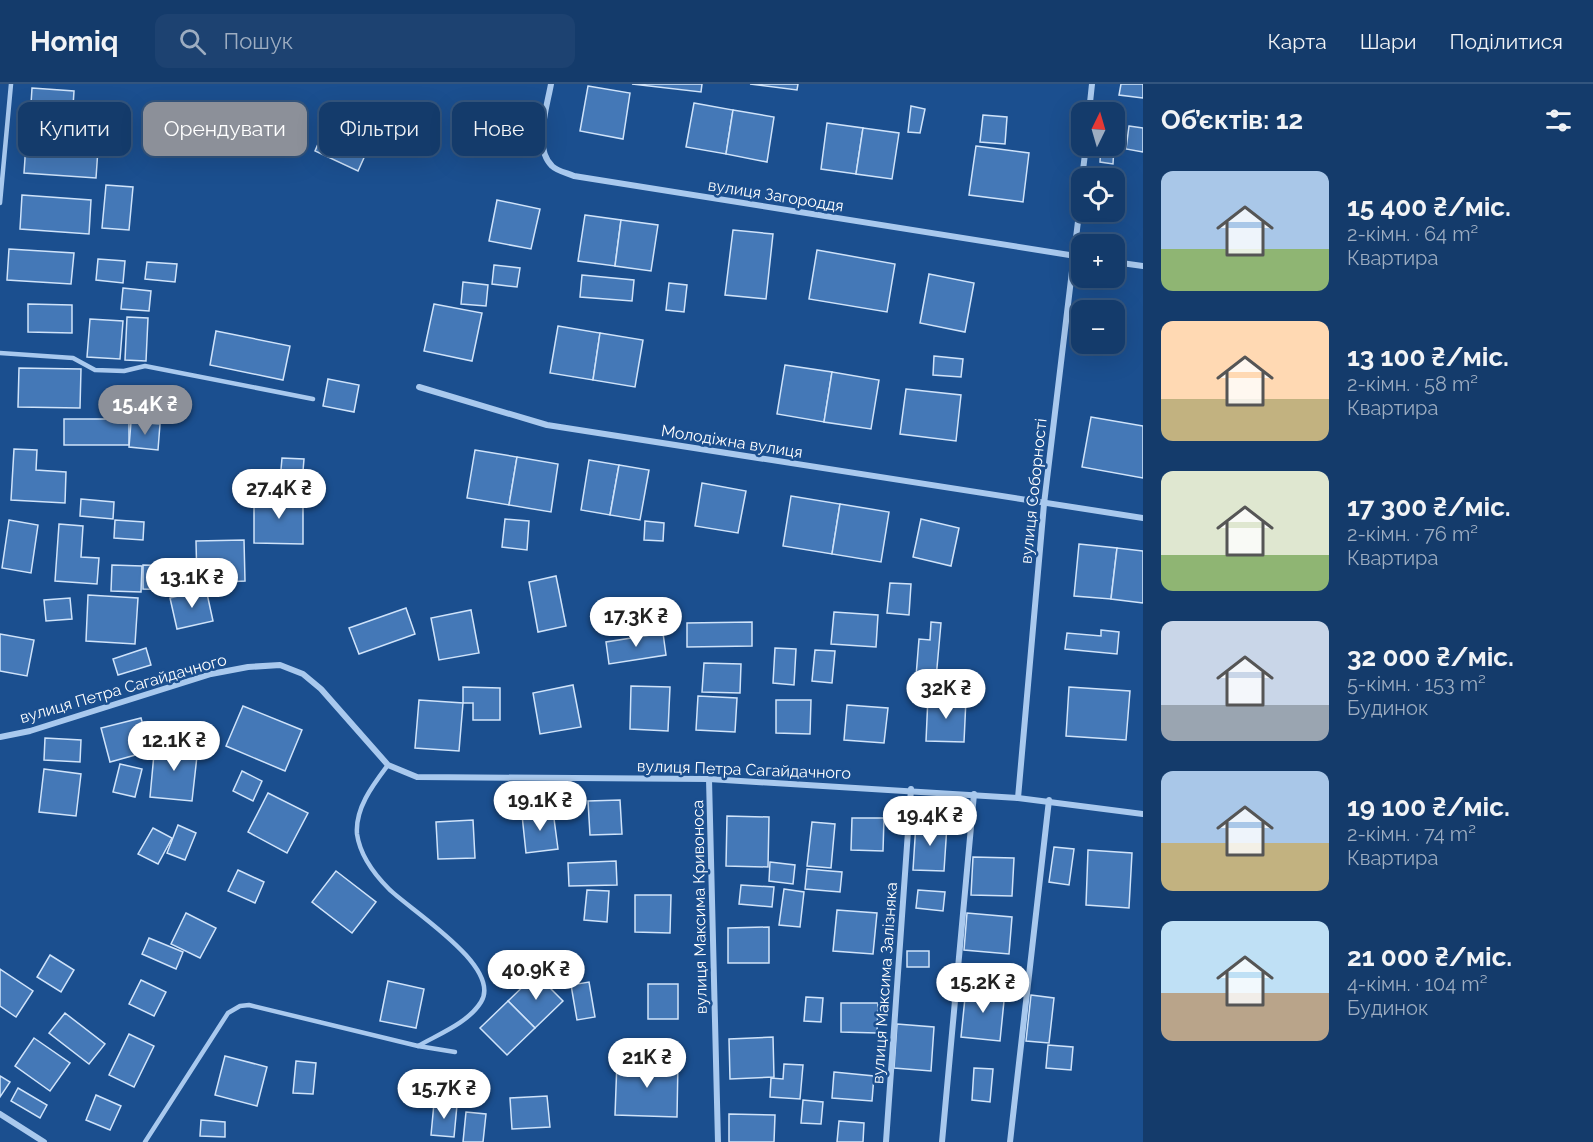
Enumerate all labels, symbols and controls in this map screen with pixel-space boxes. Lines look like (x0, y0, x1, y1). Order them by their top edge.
search box (155, 14, 575, 68)
text: Homiq (30, 25, 119, 58)
icon: search (176, 25, 209, 58)
text: Пошук (224, 28, 293, 54)
text: Карта (1268, 29, 1327, 54)
text: Шари (1360, 29, 1417, 54)
text: Поділитися (1450, 29, 1563, 54)
chip: Купити (18, 102, 131, 156)
chip: Орендувати (143, 102, 307, 156)
chip: Фільтри (319, 102, 440, 156)
chip: Нове (452, 102, 545, 156)
north arrow (1071, 102, 1125, 156)
map controls (1071, 102, 1125, 354)
icon: filters (1542, 104, 1575, 137)
text: Об’єктів: 12 (1161, 105, 1303, 135)
button: locate (1071, 168, 1125, 222)
street label: вулиця Загороддя (707, 175, 845, 216)
text: 15 400 ₴/міс. (1347, 192, 1511, 222)
icon: home (1209, 195, 1281, 267)
text: 2-кімн. · 64 m² (1347, 222, 1478, 246)
button: + (1071, 234, 1125, 288)
text: Квартира (1347, 246, 1438, 270)
button: − (1071, 300, 1125, 354)
text: 13 100 ₴/міс. (1347, 342, 1509, 372)
icon: home (1209, 345, 1281, 417)
text: 2-кімн. · 58 m² (1347, 372, 1478, 396)
pin: 15.4K ₴ (90, 385, 200, 436)
text: 15.4K ₴ (112, 392, 178, 416)
text: Квартира (1347, 396, 1438, 420)
street label: вулиця Соборності (1016, 418, 1051, 565)
street label: Молодіжна вулиця (660, 421, 804, 462)
pin: 27.4K ₴ (224, 469, 334, 520)
text: 27.4K ₴ (246, 476, 312, 500)
text: 17 300 ₴/міс. (1347, 492, 1511, 522)
icon: home (1209, 495, 1281, 567)
text: 2-кімн. · 76 m² (1347, 522, 1478, 546)
text: Квартира (1347, 546, 1438, 570)
pin: 13.1K ₴ (137, 558, 247, 609)
text: 13.1K ₴ (160, 565, 224, 589)
pin: 17.3K ₴ (581, 597, 691, 648)
text: 17.3K ₴ (604, 604, 668, 628)
text: 32 000 ₴/міс. (1347, 642, 1514, 672)
icon: home (1209, 645, 1281, 717)
street label: вулиця Петра Сагайдачного (18, 650, 229, 727)
pin: 32K ₴ (904, 669, 988, 720)
text: 5-кімн. · 153 m² (1347, 672, 1486, 696)
text: 32K ₴ (920, 676, 972, 700)
text: Будинок (1347, 696, 1428, 720)
pin: 12.1K ₴ (119, 721, 229, 772)
text: 12.1K ₴ (142, 728, 206, 752)
street label: вулиця Петра Сагайдачного (637, 756, 851, 783)
pin: 19.1K ₴ (485, 781, 595, 832)
text: 19.1K ₴ (508, 788, 572, 812)
text: 19 100 ₴/міс. (1347, 792, 1510, 822)
icon: home (1209, 795, 1281, 867)
pin: 19.4K ₴ (875, 796, 985, 847)
street label: вулиця Максима Кривоноса (688, 800, 711, 1014)
text: 19.4K ₴ (897, 803, 963, 827)
text: 2-кімн. · 74 m² (1347, 822, 1476, 846)
text: Квартира (1347, 846, 1438, 870)
street label: вулиця Максима Залізняка (868, 881, 901, 1085)
text: 21 000 ₴/міс. (1347, 942, 1512, 972)
icon: home (1209, 945, 1281, 1017)
pin: 40.9K ₴ (481, 950, 591, 1001)
text: 40.9K ₴ (502, 957, 570, 981)
pin: 15.2K ₴ (928, 963, 1038, 1014)
text: 15.2K ₴ (950, 970, 1016, 994)
text: 4-кімн. · 104 m² (1347, 972, 1487, 996)
text: Будинок (1347, 996, 1428, 1020)
pin: 21K ₴ (605, 1038, 689, 1089)
text: 21K ₴ (622, 1045, 672, 1069)
pin: 15.7K ₴ (389, 1069, 499, 1120)
text: 15.7K ₴ (412, 1076, 476, 1100)

